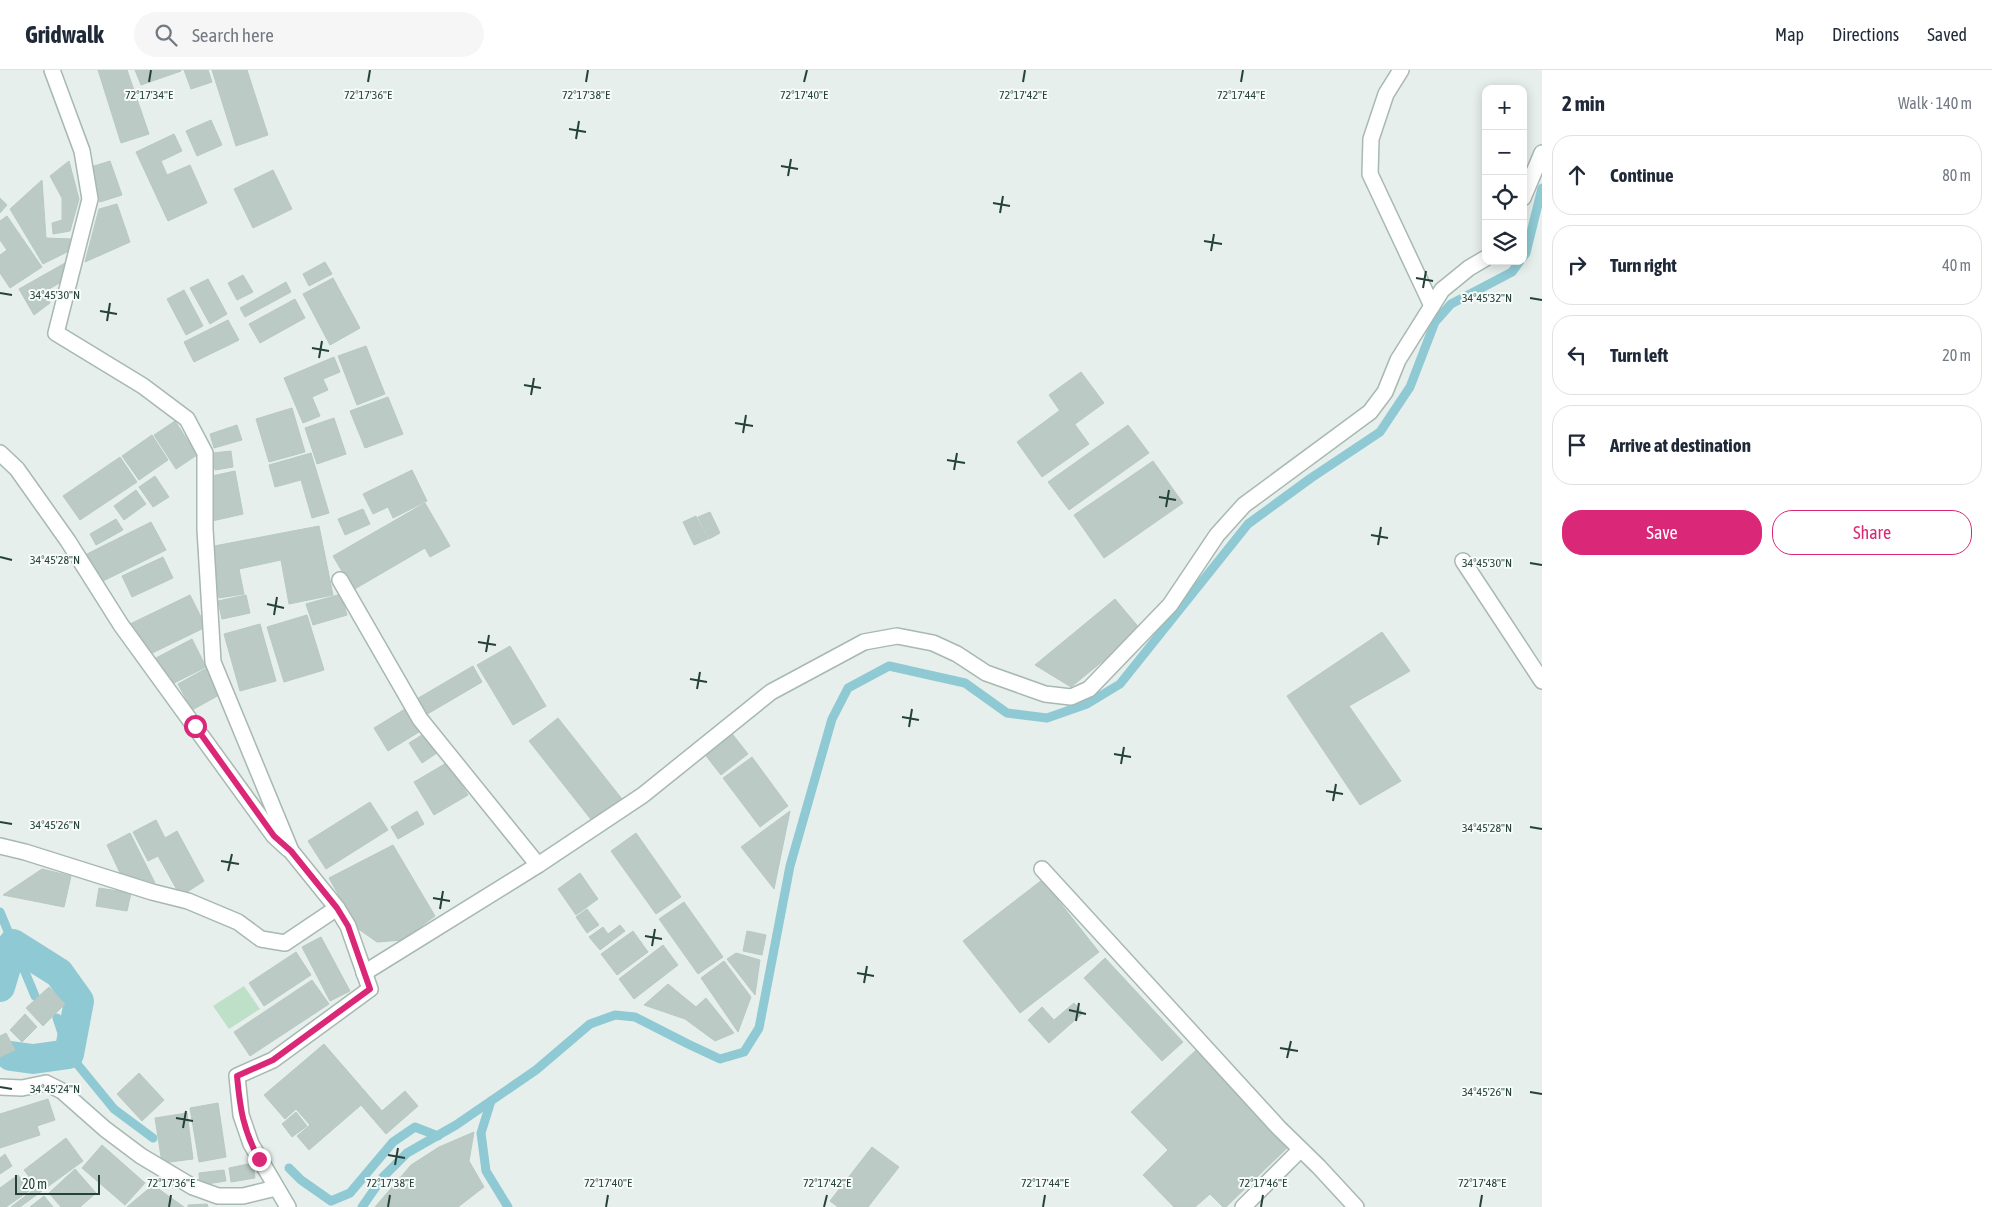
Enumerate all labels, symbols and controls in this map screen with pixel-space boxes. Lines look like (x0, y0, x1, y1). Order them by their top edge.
search box (134, 12, 484, 57)
text: Gridwalk (25, 21, 104, 48)
icon: search (152, 21, 180, 49)
text: Search here (192, 24, 274, 46)
text: Map (1775, 24, 1804, 45)
text: Directions (1832, 24, 1899, 45)
text: Saved (1927, 24, 1967, 45)
map controls (1482, 85, 1527, 265)
button: + (1482, 85, 1527, 130)
text: 72°17'34"E (125, 88, 173, 102)
text: 72°17'36"E (344, 88, 392, 102)
text: 72°17'38"E (562, 88, 610, 102)
text: 72°17'40"E (780, 88, 828, 102)
text: 72°17'42"E (999, 88, 1047, 102)
text: 72°17'44"E (1217, 88, 1265, 102)
text: 2 min (1562, 91, 1605, 115)
text: Walk · 140 m (1898, 94, 1972, 112)
button: − (1482, 130, 1527, 175)
icon: ahead (1563, 161, 1591, 189)
text: Continue (1610, 164, 1674, 186)
text: 80 m (1942, 166, 1971, 184)
button: locate (1482, 175, 1527, 220)
button: layers (1482, 220, 1527, 265)
icon: right (1563, 251, 1591, 279)
text: Turn right (1610, 254, 1677, 276)
text: 40 m (1942, 256, 1971, 274)
text: 34°45'30"N (30, 288, 80, 302)
text: 34°45'32"N (1462, 291, 1512, 305)
icon: left (1563, 341, 1591, 369)
text: Turn left (1610, 344, 1668, 366)
text: 20 m (1942, 346, 1971, 364)
icon: arrive (1563, 431, 1591, 459)
text: Arrive at destination (1610, 434, 1751, 456)
button: Save (1562, 510, 1762, 555)
button: Share (1772, 510, 1972, 555)
text: 34°45'28"N (30, 553, 80, 567)
text: 34°45'30"N (1462, 556, 1512, 570)
route start (184, 715, 207, 738)
text: 34°45'26"N (30, 818, 80, 832)
text: 34°45'28"N (1462, 821, 1512, 835)
text: 34°45'24"N (30, 1082, 80, 1096)
text: 34°45'26"N (1462, 1085, 1512, 1099)
route end (248, 1148, 271, 1171)
scale bar (15, 1172, 100, 1195)
text: 20 m (22, 1176, 47, 1192)
text: 72°17'36"E (147, 1176, 195, 1190)
text: 72°17'38"E (366, 1176, 414, 1190)
text: 72°17'40"E (584, 1176, 632, 1190)
text: 72°17'42"E (803, 1176, 851, 1190)
text: 72°17'44"E (1021, 1176, 1069, 1190)
text: 72°17'46"E (1239, 1176, 1287, 1190)
text: 72°17'48"E (1458, 1176, 1506, 1190)

